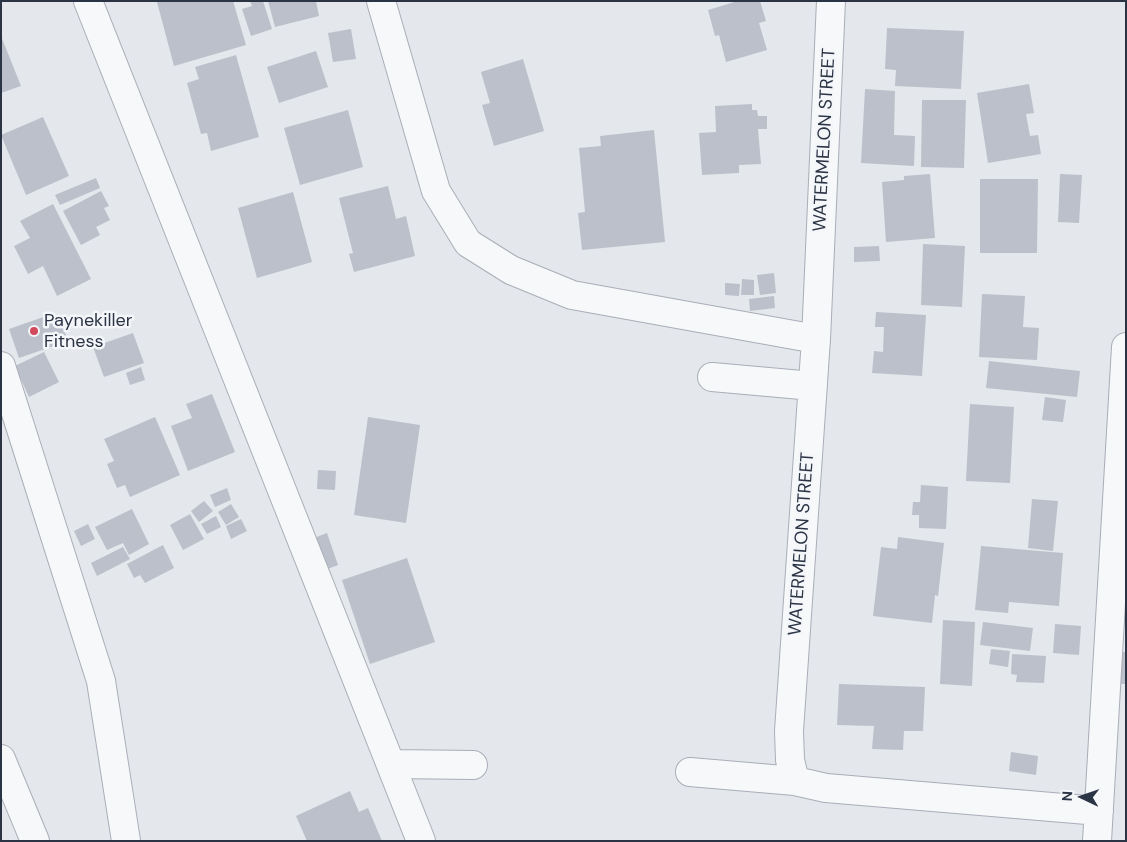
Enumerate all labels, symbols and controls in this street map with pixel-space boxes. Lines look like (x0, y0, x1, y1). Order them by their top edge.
street label: WATERMELON STREET (809, 48, 841, 232)
place label: Paynekiller Fitness (44, 310, 132, 352)
marker: Paynekiller Fitness (28, 325, 40, 337)
street label: WATERMELON STREET (785, 452, 819, 636)
north arrow (1057, 772, 1107, 822)
text: N (1058, 791, 1076, 802)

